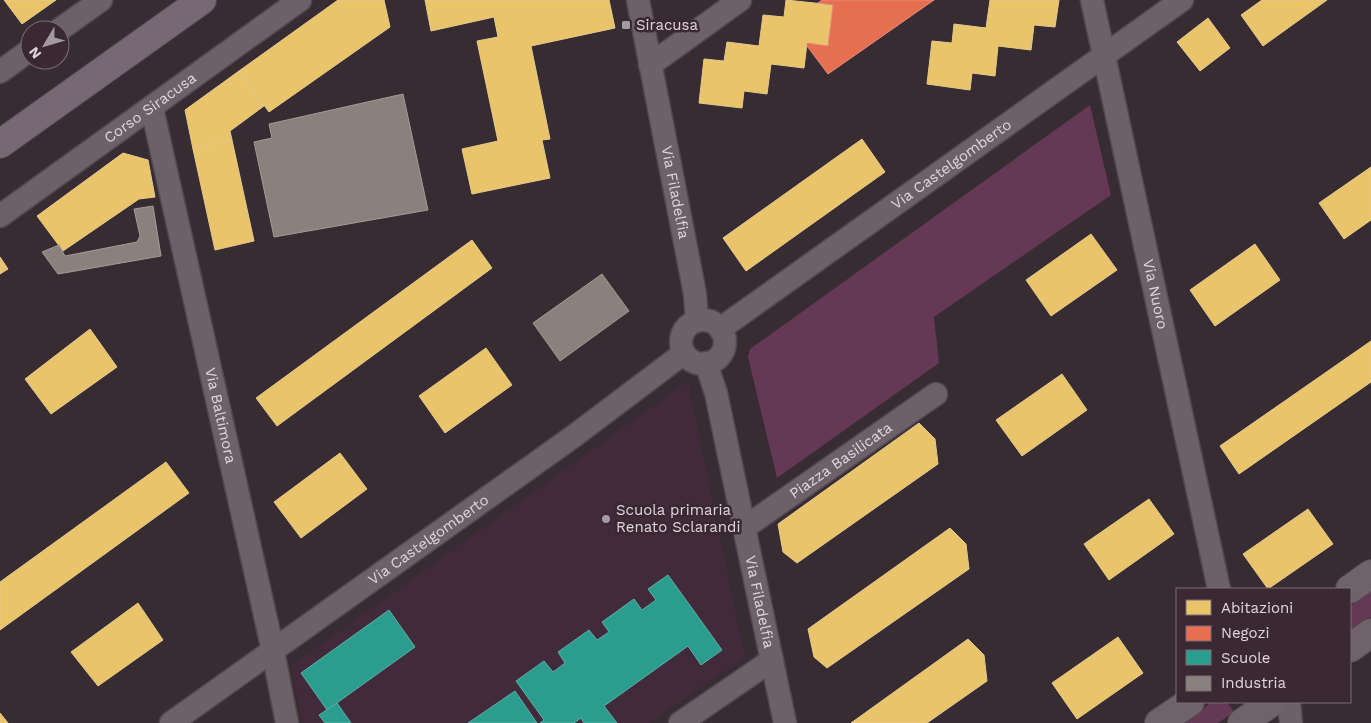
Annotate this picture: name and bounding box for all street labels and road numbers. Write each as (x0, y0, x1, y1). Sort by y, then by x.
street label: Corso Siracusa (101, 68, 200, 147)
street label: Via Castelgomberto (888, 115, 1015, 213)
street label: Via Filadelfia (657, 144, 693, 241)
street label: Via Nuoro (1139, 258, 1172, 331)
street label: Via Baltimora (201, 366, 240, 466)
street label: Piazza Basilicata (786, 418, 896, 503)
street label: Via Castelgomberto (365, 491, 492, 589)
street label: Via Filadelfia (741, 554, 778, 650)

